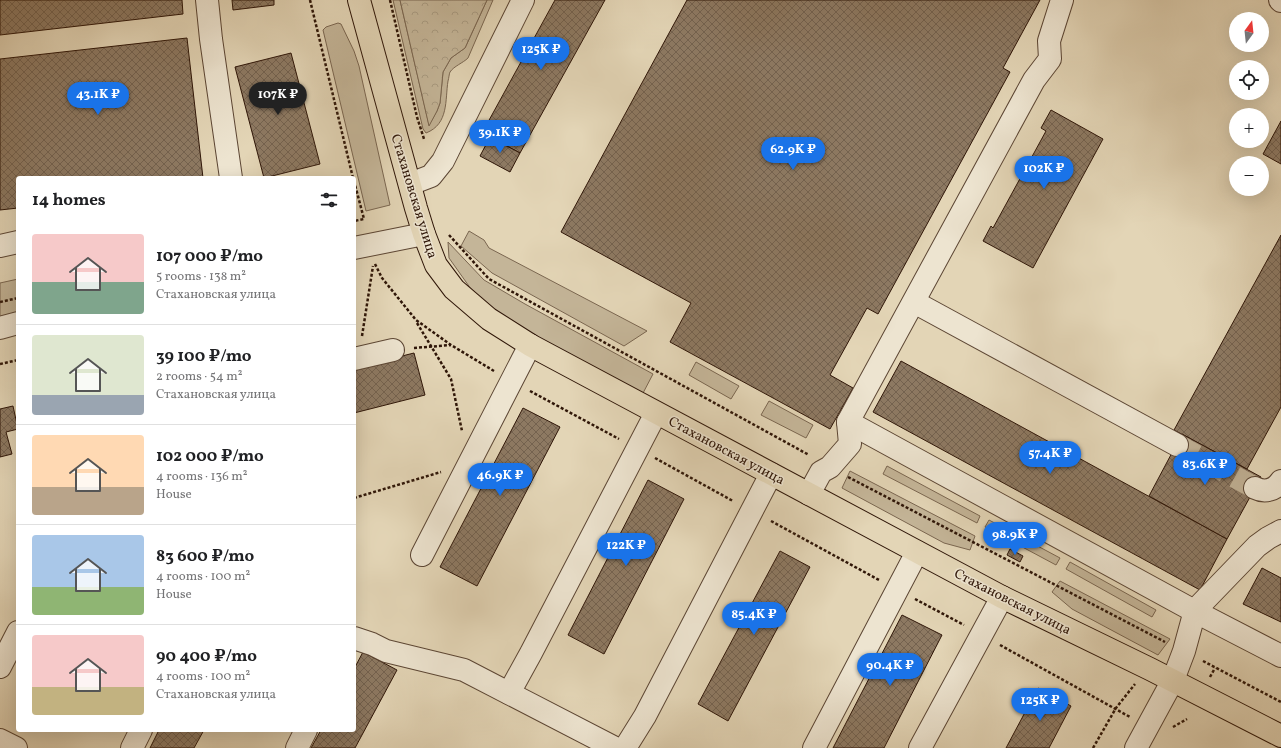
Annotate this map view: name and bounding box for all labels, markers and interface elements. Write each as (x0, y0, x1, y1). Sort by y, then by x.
north arrow (1229, 12, 1269, 52)
map controls (1229, 12, 1269, 196)
pin: 125K ₽ (508, 37, 574, 71)
text: 125K ₽ (521, 41, 561, 59)
button: locate (1229, 60, 1269, 100)
pin: 43.1K ₽ (61, 82, 135, 116)
pin: 107K ₽ (245, 82, 311, 116)
text: 43.1K ₽ (76, 86, 120, 104)
text: 107K ₽ (258, 86, 298, 104)
button: + (1229, 108, 1269, 148)
pin: 39.1K ₽ (463, 120, 537, 154)
text: 39.1K ₽ (478, 124, 522, 142)
street label: Стахановская улица (386, 132, 442, 261)
pin: 62.9K ₽ (756, 137, 830, 171)
text: 62.9K ₽ (770, 141, 816, 159)
pin: 102K ₽ (1011, 156, 1077, 190)
button: − (1229, 156, 1269, 196)
text: 102K ₽ (1024, 160, 1064, 178)
text: 14 homes (32, 189, 106, 212)
icon: filters (318, 189, 340, 211)
text: 107 000 ₽/mo (156, 245, 263, 268)
icon: home (64, 250, 112, 298)
text: 5 rooms · 138 m² (156, 268, 246, 286)
text: Стахановская улица (156, 286, 276, 304)
text: 39 100 ₽/mo (156, 345, 252, 368)
icon: home (64, 351, 112, 399)
text: 2 rooms · 54 m² (156, 368, 243, 386)
text: Стахановская улица (156, 386, 276, 404)
street label: Стахановская улица (665, 413, 788, 490)
pin: 57.4K ₽ (1013, 441, 1087, 475)
text: 102 000 ₽/mo (156, 445, 264, 468)
text: 57.4K ₽ (1028, 445, 1072, 463)
icon: home (64, 451, 112, 499)
pin: 83.6K ₽ (1168, 452, 1242, 486)
text: 83.6K ₽ (1182, 456, 1228, 474)
pin: 46.9K ₽ (463, 463, 537, 497)
text: 46.9K ₽ (477, 467, 523, 485)
text: 4 rooms · 136 m² (156, 468, 248, 486)
text: House (156, 486, 192, 504)
pin: 98.9K ₽ (978, 522, 1052, 556)
text: 98.9K ₽ (992, 526, 1038, 544)
pin: 122K ₽ (593, 533, 659, 567)
text: 122K ₽ (606, 537, 646, 555)
text: 83 600 ₽/mo (156, 545, 254, 568)
icon: home (64, 551, 112, 599)
street label: Стахановская улица (950, 565, 1074, 640)
text: 4 rooms · 100 m² (156, 568, 250, 586)
text: House (156, 586, 192, 604)
pin: 85.4K ₽ (717, 602, 791, 636)
text: 85.4K ₽ (731, 606, 777, 624)
text: 90 400 ₽/mo (156, 645, 257, 668)
icon: home (64, 651, 112, 699)
pin: 90.4K ₽ (853, 653, 927, 687)
text: 90.4K ₽ (866, 657, 914, 675)
text: 4 rooms · 100 m² (156, 668, 250, 686)
text: Стахановская улица (156, 686, 276, 704)
pin: 125K ₽ (1007, 688, 1073, 722)
text: 125K ₽ (1020, 692, 1060, 710)

